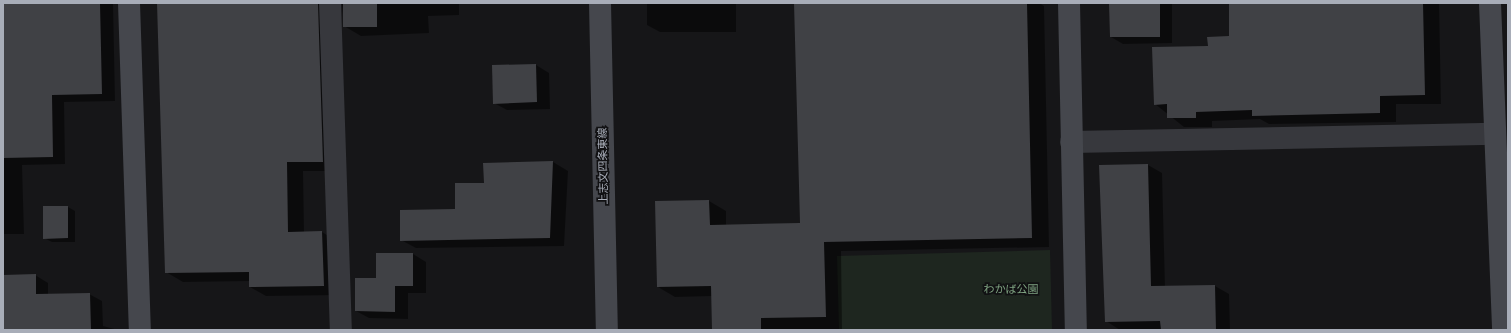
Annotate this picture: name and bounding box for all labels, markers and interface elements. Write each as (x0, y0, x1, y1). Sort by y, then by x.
street label: 上志文四条東線 (597, 127, 611, 205)
park label: わかば公園 (984, 283, 1038, 297)

